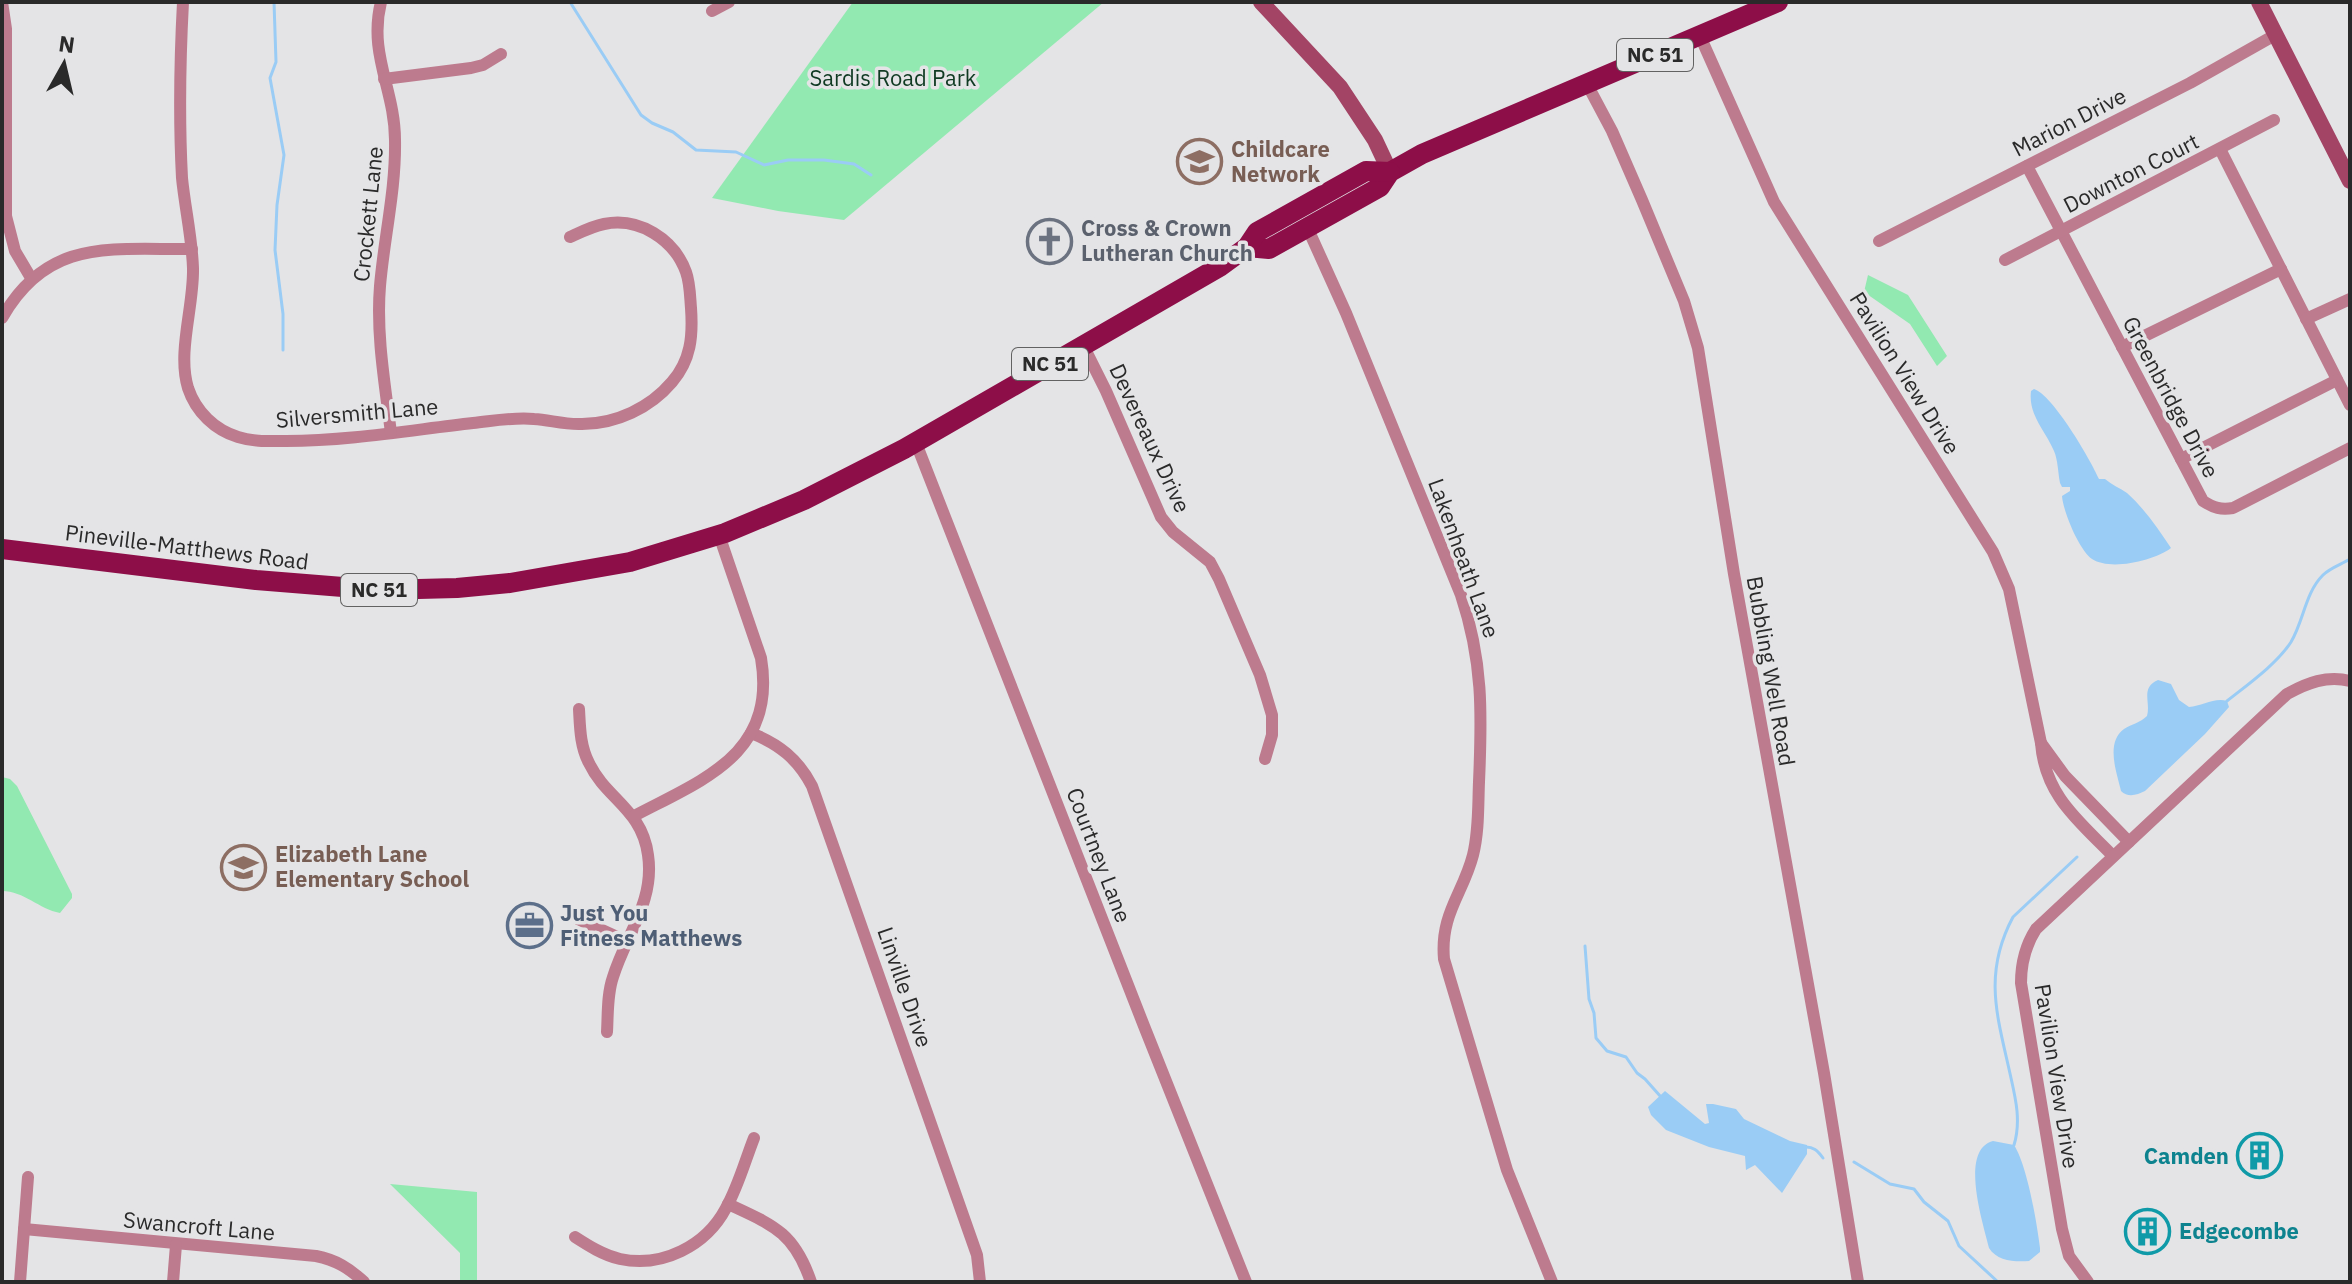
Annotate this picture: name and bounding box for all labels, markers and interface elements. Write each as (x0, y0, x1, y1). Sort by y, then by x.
north arrow (24, 24, 104, 104)
text: N (57, 28, 77, 59)
road number: NC 51 (1617, 39, 1693, 71)
park label: Sardis Road Park (810, 63, 977, 92)
street label: Marion Drive (2007, 80, 2131, 163)
street label: Downton Court (2058, 126, 2203, 219)
place label: Childcare Network (1231, 134, 1330, 188)
school or university icon: Childcare Network (1176, 138, 1224, 186)
street label: Crockett Lane (346, 145, 389, 283)
place label: Cross & Crown Lutheran Church (1081, 213, 1253, 267)
church icon: Cross & Crown Lutheran Church (1026, 217, 1074, 265)
street label: Pavilion View Drive (1844, 286, 1967, 460)
street label: Greenbridge Drive (2117, 311, 2226, 483)
road number: NC 51 (1012, 348, 1088, 380)
street label: Devereaux Drive (1103, 359, 1198, 517)
street label: Silversmith Lane (275, 391, 439, 434)
street label: Lakenheath Lane (1422, 474, 1507, 642)
street label: Pineville-Matthews Road (64, 517, 310, 576)
road number: NC 51 (341, 574, 417, 606)
street label: Bubbling Well Road (1741, 574, 1802, 768)
street label: Courtney Lane (1060, 783, 1139, 926)
place label: Elizabeth Lane Elementary School (275, 839, 469, 893)
school or university icon: Elizabeth Lane Elementary School (220, 843, 268, 891)
place label: Just You Fitness Matthews (560, 898, 742, 952)
office icon: Just You Fitness Matthews (505, 902, 553, 950)
street label: Linville Drive (871, 923, 940, 1051)
street label: Pavilion View Drive (2029, 982, 2086, 1170)
building icon: Camden (2236, 1132, 2284, 1180)
place label: Camden (2144, 1141, 2229, 1170)
street label: Swancroft Lane (122, 1204, 276, 1247)
building icon: Edgecombe (2124, 1207, 2172, 1255)
place label: Edgecombe (2179, 1216, 2299, 1245)

